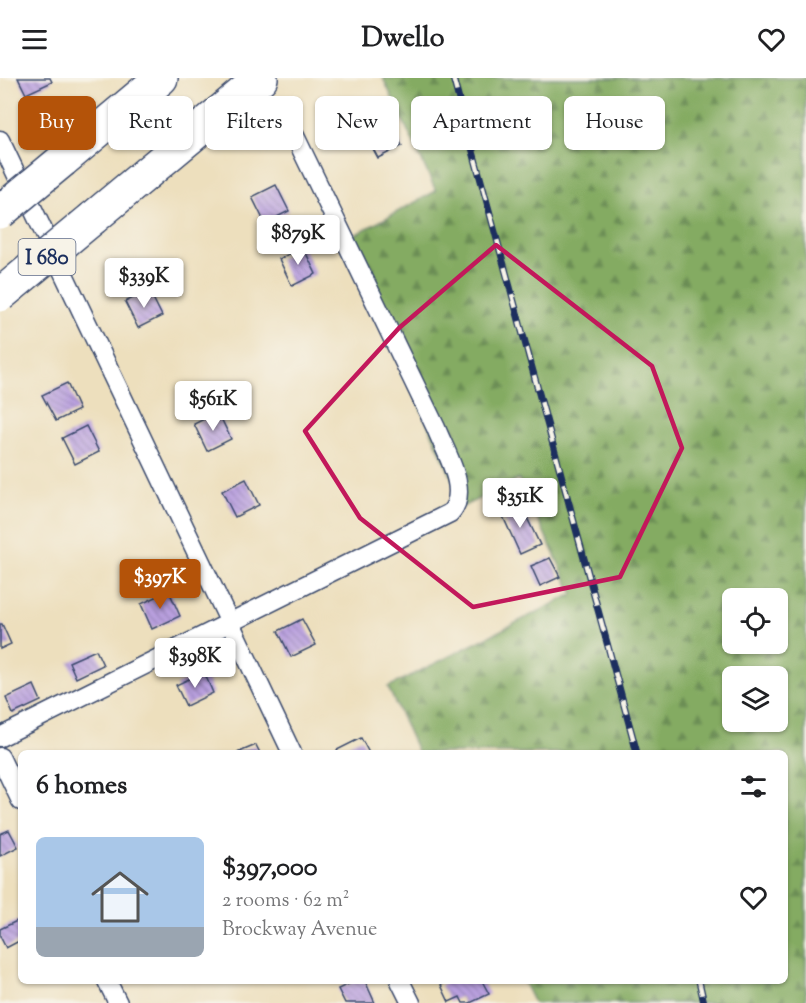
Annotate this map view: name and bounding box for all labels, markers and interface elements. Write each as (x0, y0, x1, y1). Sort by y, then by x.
text: Dwello (362, 20, 444, 59)
icon: menu (18, 23, 51, 56)
icon: heart (755, 23, 788, 56)
chip: Buy (18, 96, 96, 150)
chip: Rent (108, 96, 193, 150)
chip: Filters (205, 96, 303, 150)
chip: New (315, 96, 399, 150)
chip: Apartment (411, 96, 552, 150)
chip: House (564, 96, 665, 150)
pin: $879K (256, 215, 340, 266)
text: $879K (271, 220, 325, 249)
road number: I 680 (18, 239, 76, 275)
pin: $339K (102, 258, 186, 309)
text: $339K (119, 263, 169, 292)
pin: $561K (171, 381, 255, 432)
text: $561K (189, 386, 237, 415)
pin: $351K (478, 478, 562, 529)
text: $351K (497, 483, 543, 512)
pin: $397K (118, 559, 202, 610)
text: $397K (134, 564, 186, 593)
map controls (722, 588, 788, 732)
button: locate (722, 588, 788, 654)
pin: $398K (153, 638, 237, 689)
text: $398K (169, 643, 221, 672)
button: layers (722, 666, 788, 732)
text: 6 homes (36, 768, 127, 805)
icon: filters (737, 770, 770, 803)
text: $397,000 (222, 850, 318, 887)
icon: home (84, 861, 156, 933)
icon: heart (737, 881, 770, 914)
text: 2 rooms · 62 m² (222, 887, 350, 916)
text: Brockway Avenue (222, 916, 377, 945)

